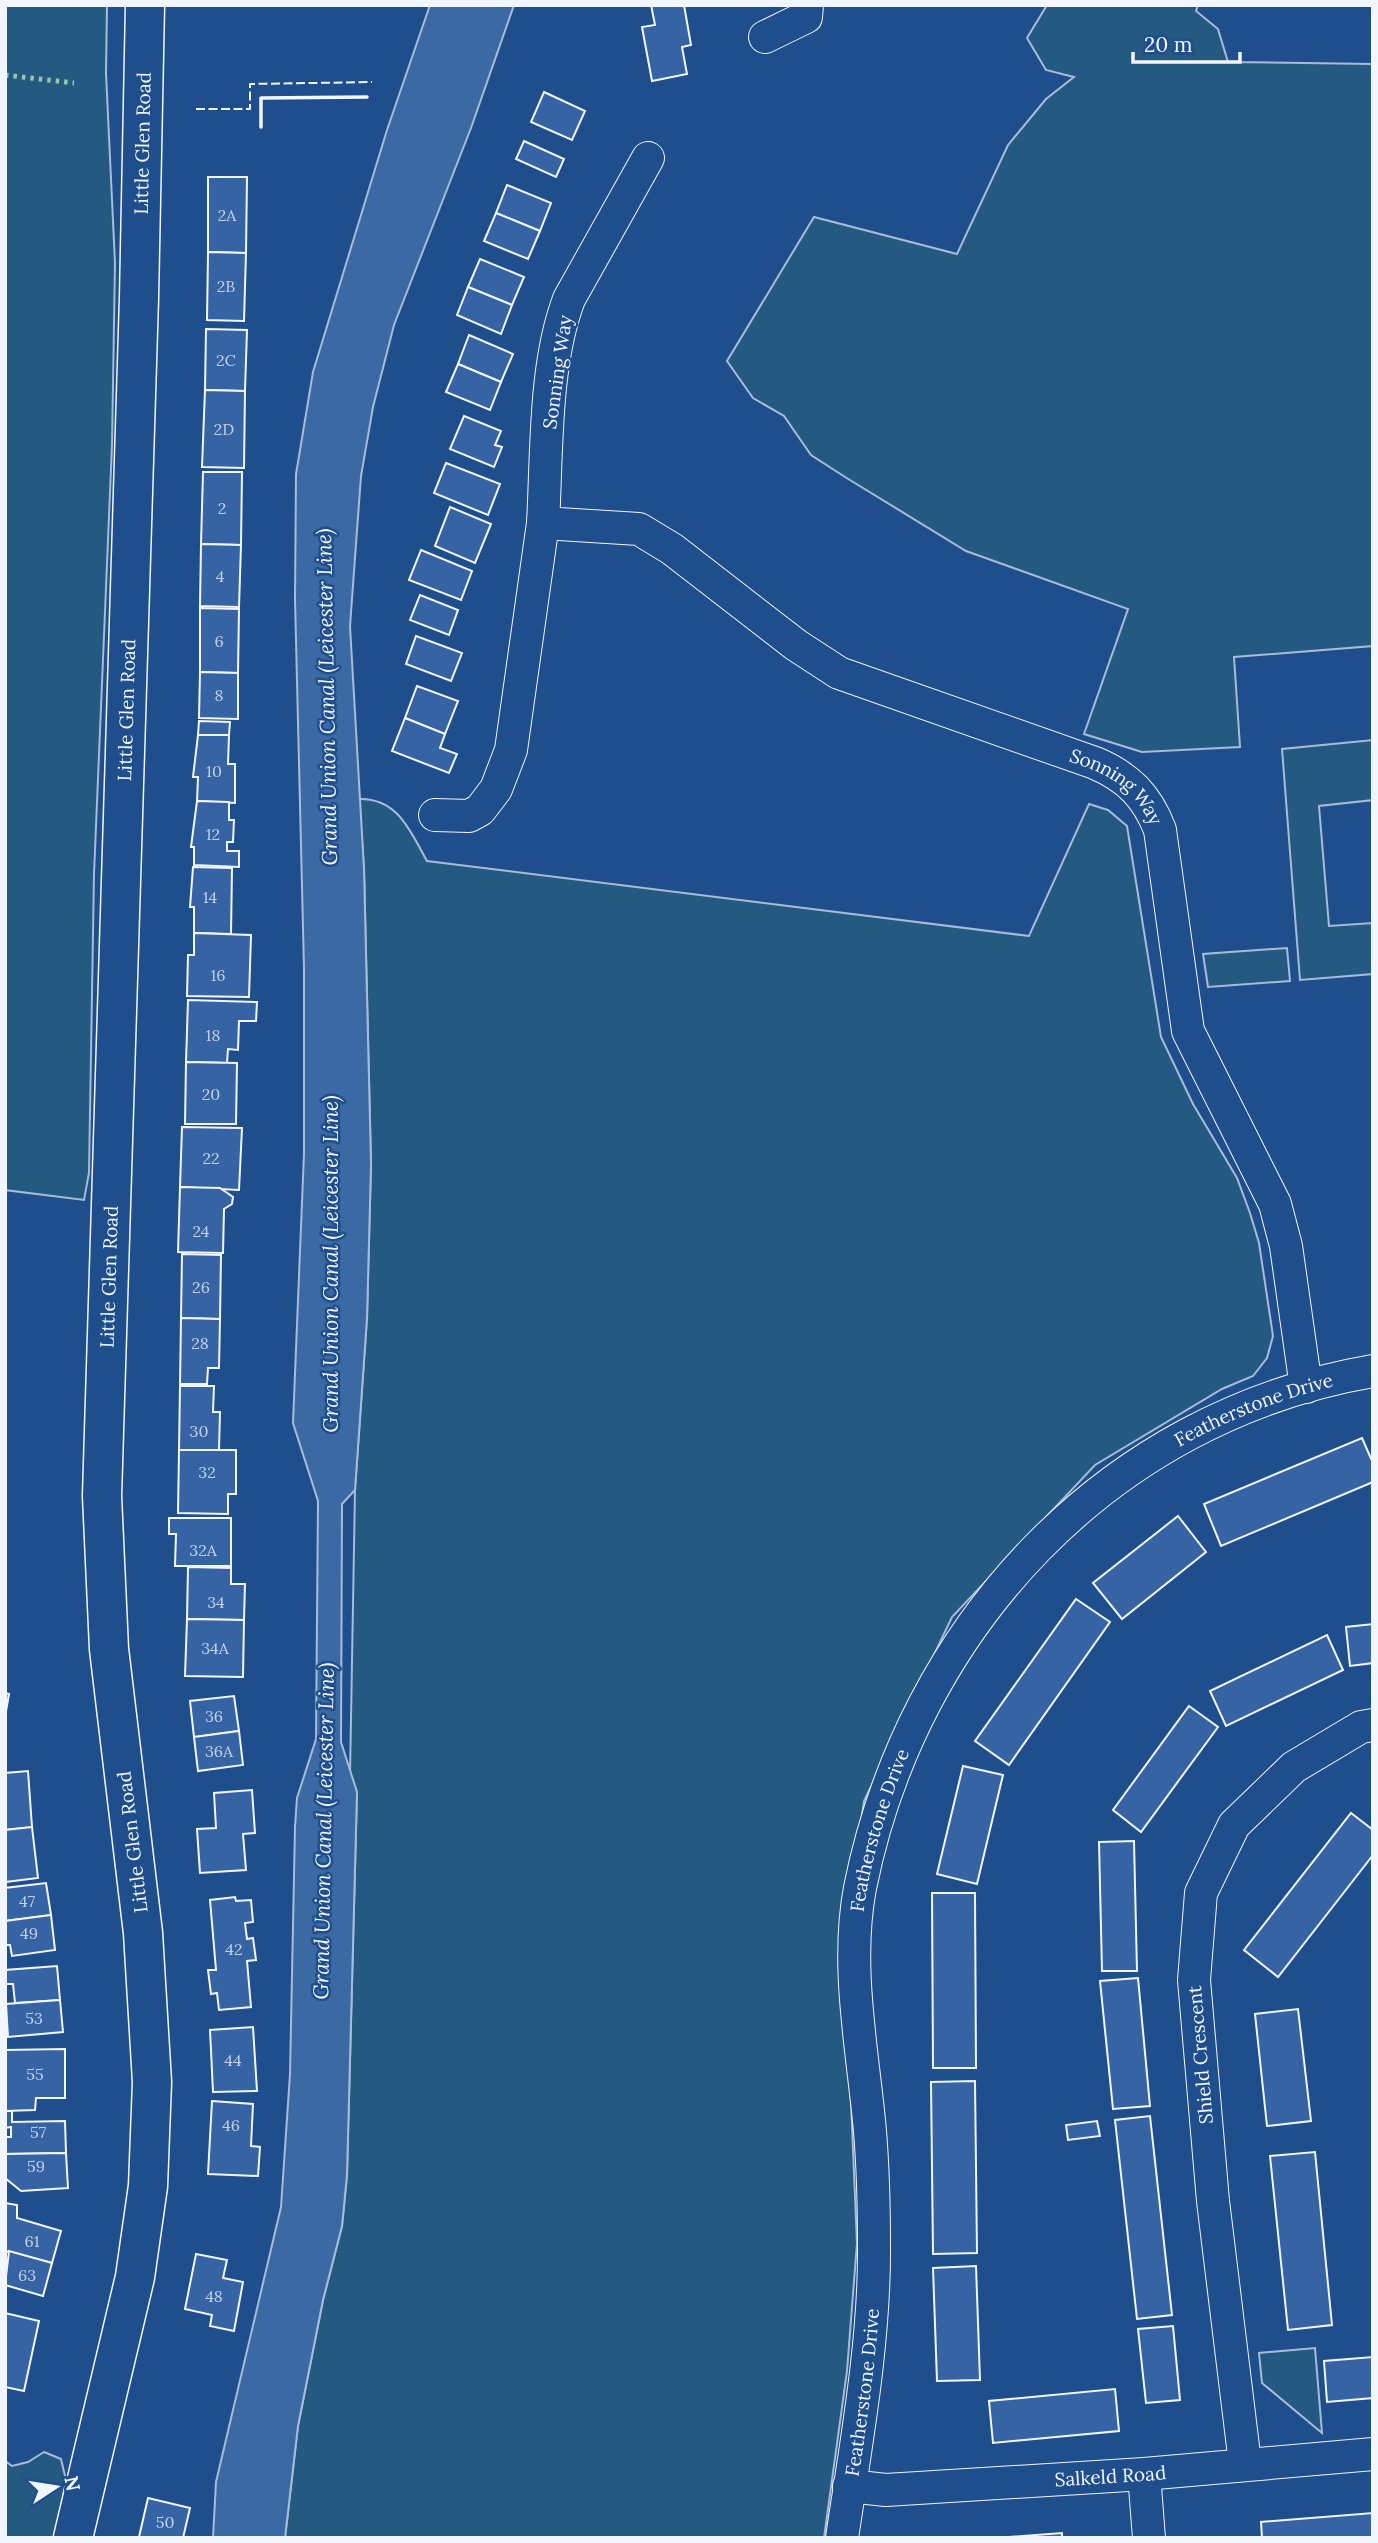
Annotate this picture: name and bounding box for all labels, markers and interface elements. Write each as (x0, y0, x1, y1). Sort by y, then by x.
scale bar (1133, 21, 1240, 65)
text: 20 m (1144, 31, 1193, 58)
street label: Little Glen Road (129, 72, 156, 215)
house number: 2A (218, 205, 237, 225)
house number: 2B (217, 276, 235, 296)
street label: Sonning Way (537, 313, 577, 431)
house number: 2C (216, 350, 236, 370)
house number: 2D (214, 419, 234, 439)
house number: 2 (218, 498, 226, 518)
water label: Grand Union Canal (Leicester Line) (310, 528, 343, 866)
house number: 4 (216, 566, 225, 586)
house number: 6 (214, 631, 224, 651)
street label: Little Glen Road (112, 638, 140, 782)
house number: 8 (215, 685, 224, 705)
street label: Sonning Way (1067, 743, 1168, 829)
house number: 10 (206, 761, 222, 781)
house number: 12 (206, 824, 220, 844)
house number: 14 (203, 887, 218, 907)
house number: 16 (210, 965, 226, 985)
house number: 18 (206, 1025, 220, 1045)
house number: 20 (202, 1084, 220, 1104)
water label: Grand Union Canal (Leicester Line) (317, 1095, 344, 1433)
house number: 22 (202, 1148, 220, 1168)
street label: Little Glen Road (95, 1205, 123, 1348)
house number: 24 (193, 1221, 210, 1241)
house number: 26 (192, 1277, 210, 1297)
house number: 28 (191, 1333, 209, 1353)
street label: Featherstone Drive (1170, 1368, 1335, 1452)
house number: 30 (190, 1421, 208, 1441)
house number: 32 (198, 1462, 216, 1482)
house number: 32A (189, 1540, 218, 1560)
house number: 34 (207, 1592, 225, 1612)
house number: 34A (201, 1638, 230, 1658)
water label: Grand Union Canal (Leicester Line) (307, 1662, 340, 2000)
house number: 36 (205, 1706, 223, 1726)
house number: 36A (205, 1741, 234, 1761)
street label: Featherstone Drive (845, 1745, 914, 1913)
street label: Little Glen Road (111, 1770, 153, 1914)
house number: 47 (19, 1891, 36, 1911)
house number: 49 (20, 1923, 38, 1943)
house number: 42 (225, 1939, 243, 1959)
street label: Shield Crescent (1182, 1984, 1218, 2125)
house number: 53 (25, 2008, 43, 2028)
house number: 44 (224, 2050, 242, 2070)
house number: 55 (26, 2064, 44, 2084)
house number: 46 (222, 2115, 240, 2135)
house number: 57 (30, 2122, 47, 2142)
house number: 59 (27, 2156, 45, 2176)
house number: 61 (24, 2231, 40, 2251)
house number: 63 (18, 2265, 36, 2285)
house number: 48 (205, 2286, 223, 2306)
street label: Featherstone Drive (840, 2308, 884, 2478)
north arrow (21, 2452, 91, 2522)
street label: Salkeld Road (1054, 2460, 1167, 2492)
text: N (59, 2474, 86, 2493)
house number: 50 (156, 2512, 174, 2532)

